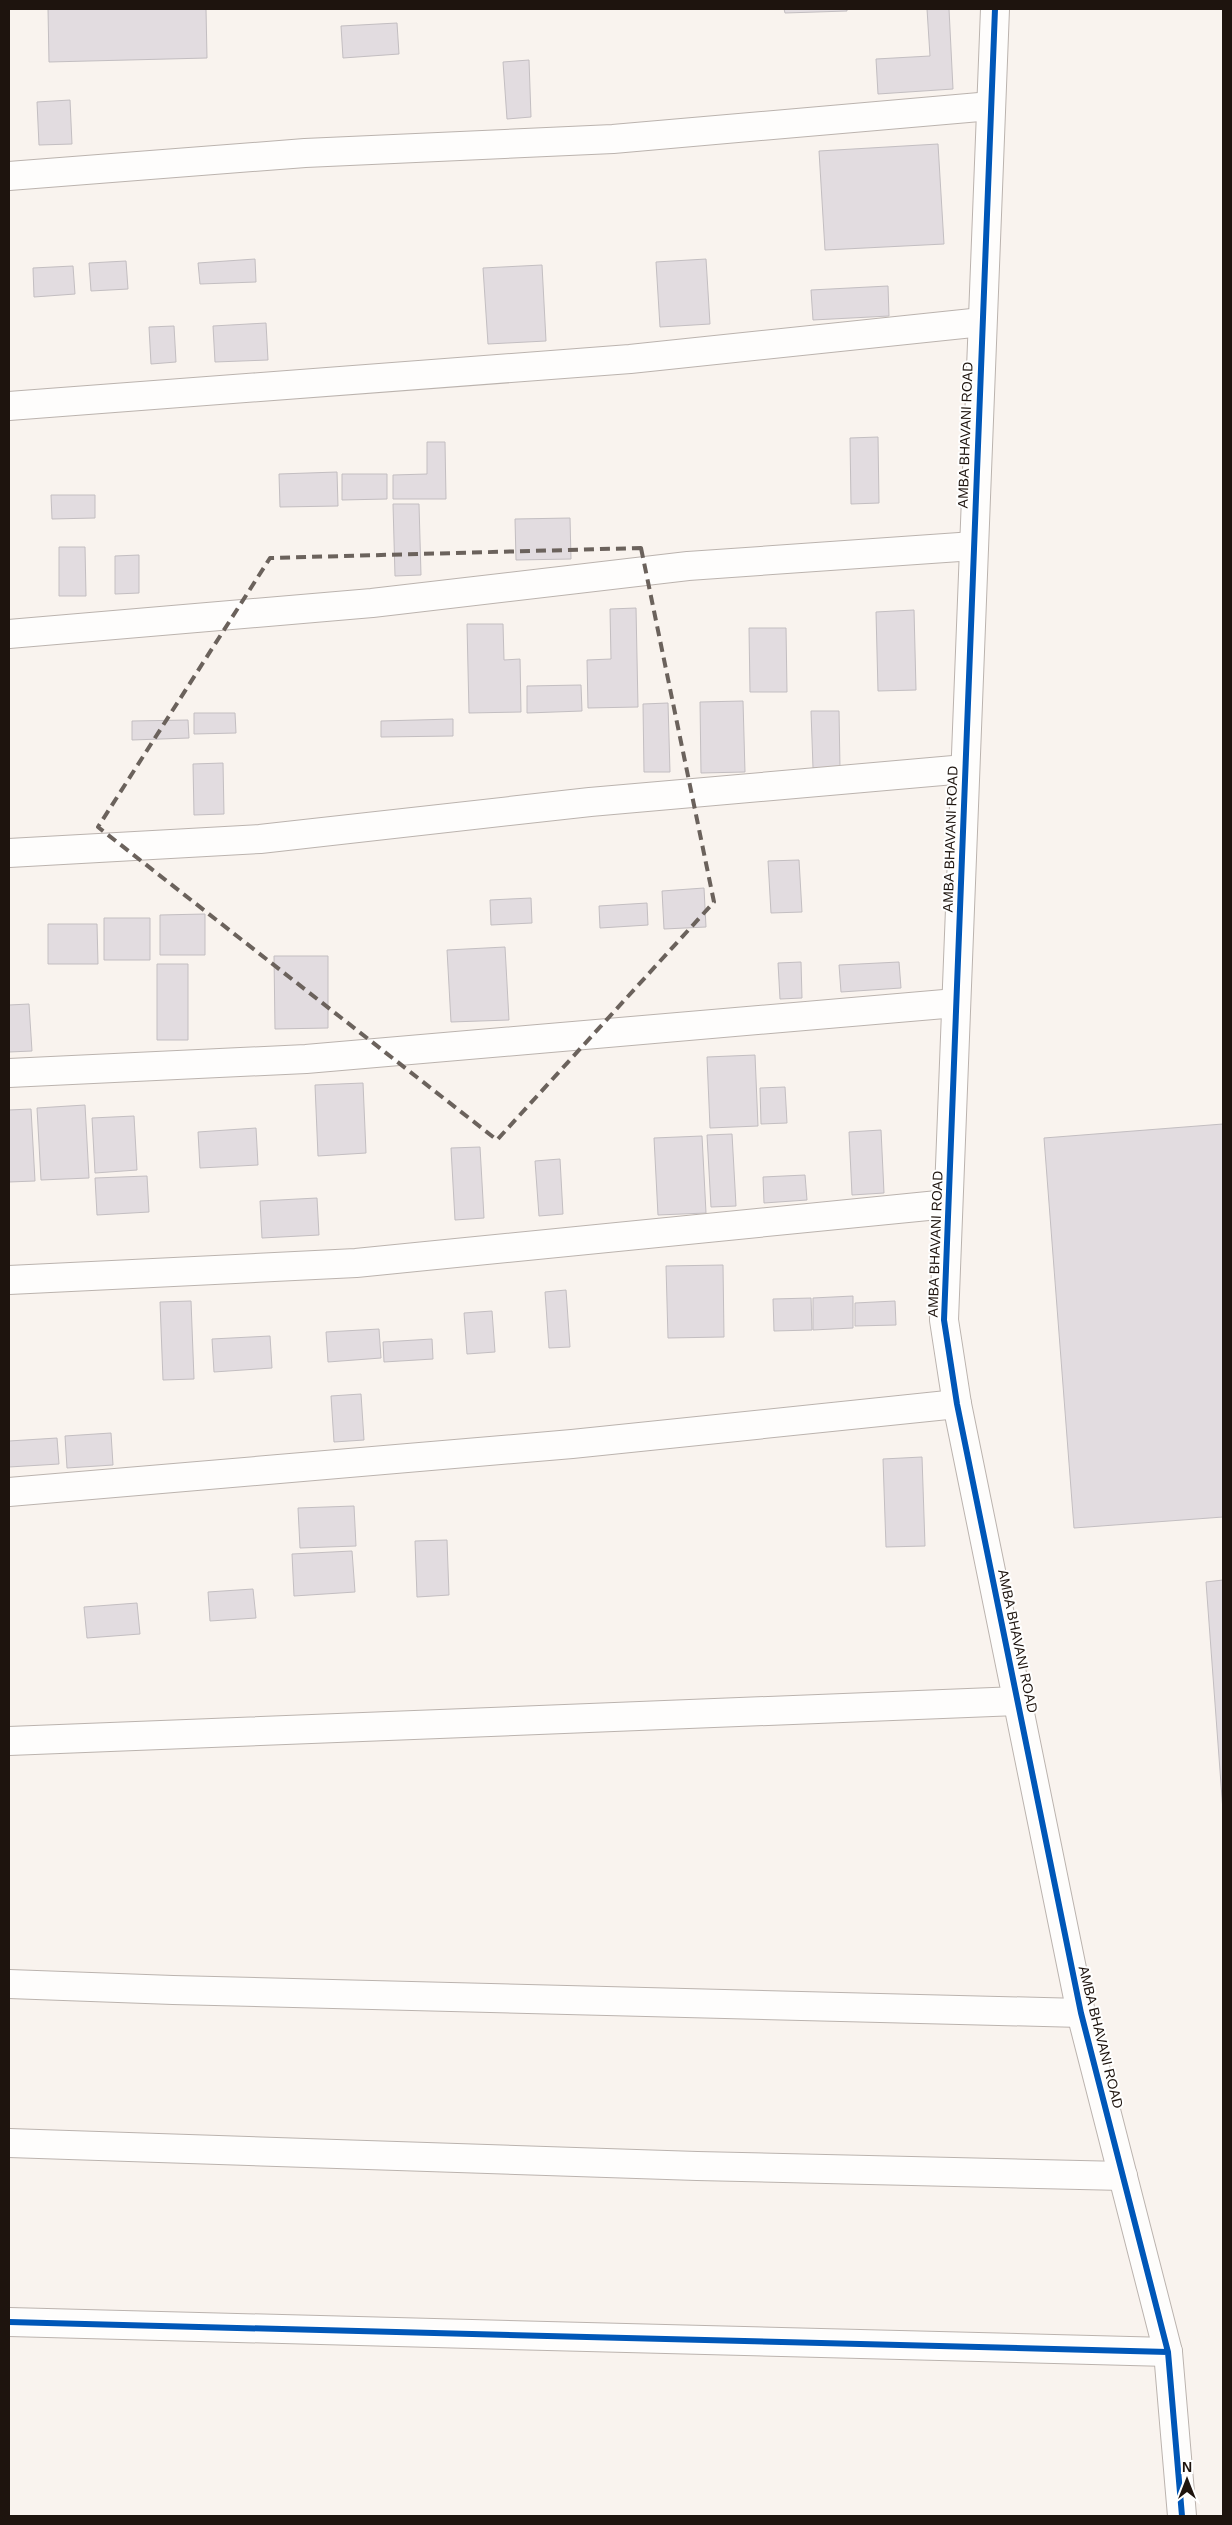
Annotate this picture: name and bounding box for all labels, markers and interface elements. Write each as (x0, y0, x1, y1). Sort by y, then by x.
street label: AMBA BHAVANI ROAD (954, 362, 976, 508)
street label: AMBA BHAVANI ROAD (939, 766, 961, 912)
street label: AMBA BHAVANI ROAD (924, 1171, 946, 1317)
street label: AMBA BHAVANI ROAD (995, 1568, 1041, 1714)
street label: AMBA BHAVANI ROAD (1076, 1964, 1126, 2110)
north arrow (1162, 2455, 1212, 2505)
text: N (1182, 2459, 1192, 2475)

